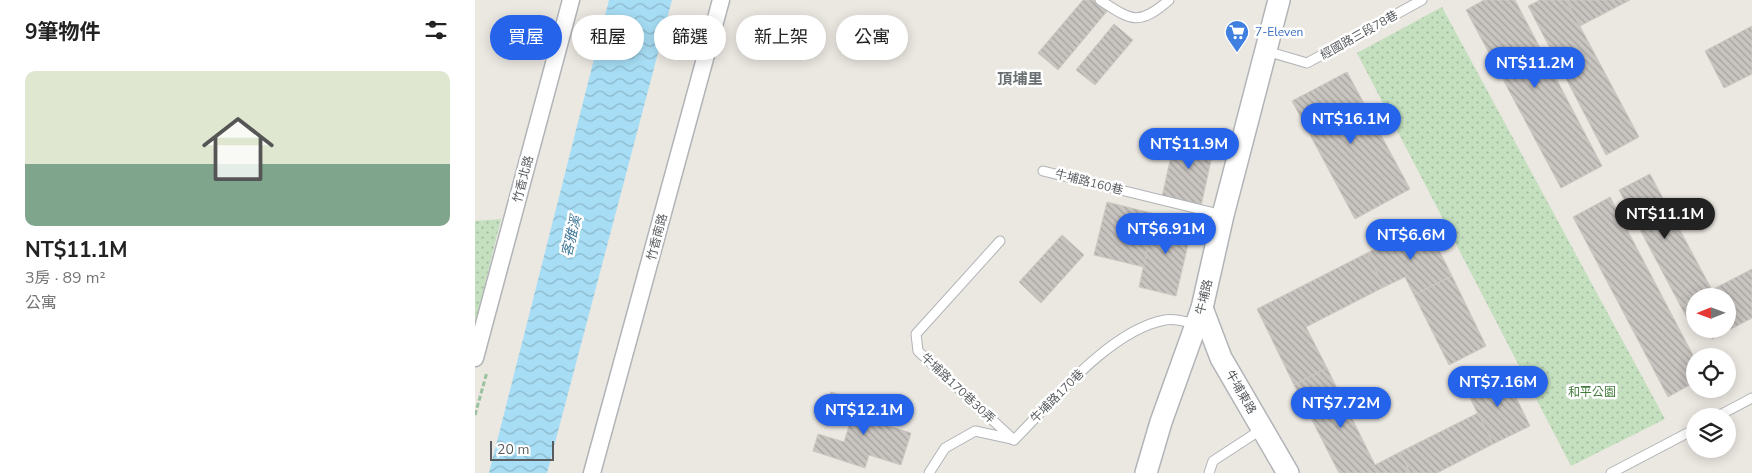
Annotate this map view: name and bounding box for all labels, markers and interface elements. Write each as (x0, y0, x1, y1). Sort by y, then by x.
street label: 經國路三段78巷 (1317, 7, 1401, 63)
chip: 買屋 (490, 15, 562, 60)
chip: 租屋 (572, 15, 644, 60)
chip: 篩選 (654, 15, 726, 60)
chip: 新上架 (736, 15, 826, 60)
chip: 公寓 (836, 15, 908, 60)
icon: filters (422, 16, 450, 44)
text: 9筆物件 (25, 18, 101, 46)
supermarket icon: 7-Eleven (1224, 19, 1250, 53)
place label: 7-Eleven (1255, 24, 1303, 40)
pin: NT$11.2M (1483, 46, 1587, 89)
text: NT$11.2M (1496, 52, 1574, 74)
district label: 頂埔里 (997, 69, 1043, 89)
pin: NT$16.1M (1299, 102, 1403, 145)
icon: home (193, 104, 283, 194)
text: NT$16.1M (1312, 108, 1390, 130)
pin: NT$11.9M (1137, 128, 1241, 170)
text: NT$11.9M (1150, 133, 1228, 155)
street label: 竹香北路 (509, 154, 537, 204)
street label: 牛埔路160巷 (1053, 166, 1125, 198)
pin: NT$11.1M (1613, 198, 1717, 240)
text: NT$11.1M (1626, 203, 1704, 225)
water label: 客雅溪 (557, 212, 586, 259)
street label: 竹香南路 (643, 212, 671, 262)
pin: NT$6.91M (1114, 212, 1218, 255)
text: NT$6.91M (1127, 218, 1205, 240)
pin: NT$6.6M (1365, 218, 1457, 261)
text: NT$6.6M (1377, 224, 1445, 246)
text: NT$11.1M (25, 236, 128, 264)
text: 3房 · 89 m² (25, 267, 106, 289)
street label: 牛埔路 (1192, 278, 1216, 316)
north arrow (1686, 288, 1736, 338)
map controls (1686, 288, 1736, 458)
text: 公寓 (25, 292, 57, 314)
button: locate (1686, 348, 1736, 398)
street label: 牛埔路170巷30弄 (917, 349, 999, 427)
street label: 牛埔路170巷 (1027, 366, 1087, 426)
pin: NT$7.16M (1446, 366, 1550, 408)
street label: 牛埔東路 (1222, 367, 1260, 417)
text: NT$7.16M (1459, 371, 1537, 393)
park label: 和平公園 (1568, 384, 1616, 400)
pin: NT$7.72M (1289, 386, 1393, 429)
text: NT$7.72M (1302, 392, 1380, 414)
pin: NT$12.1M (812, 394, 916, 436)
text: NT$12.1M (825, 399, 903, 421)
button: layers (1686, 408, 1736, 458)
scale bar (490, 438, 554, 461)
text: 20 m (497, 440, 529, 459)

